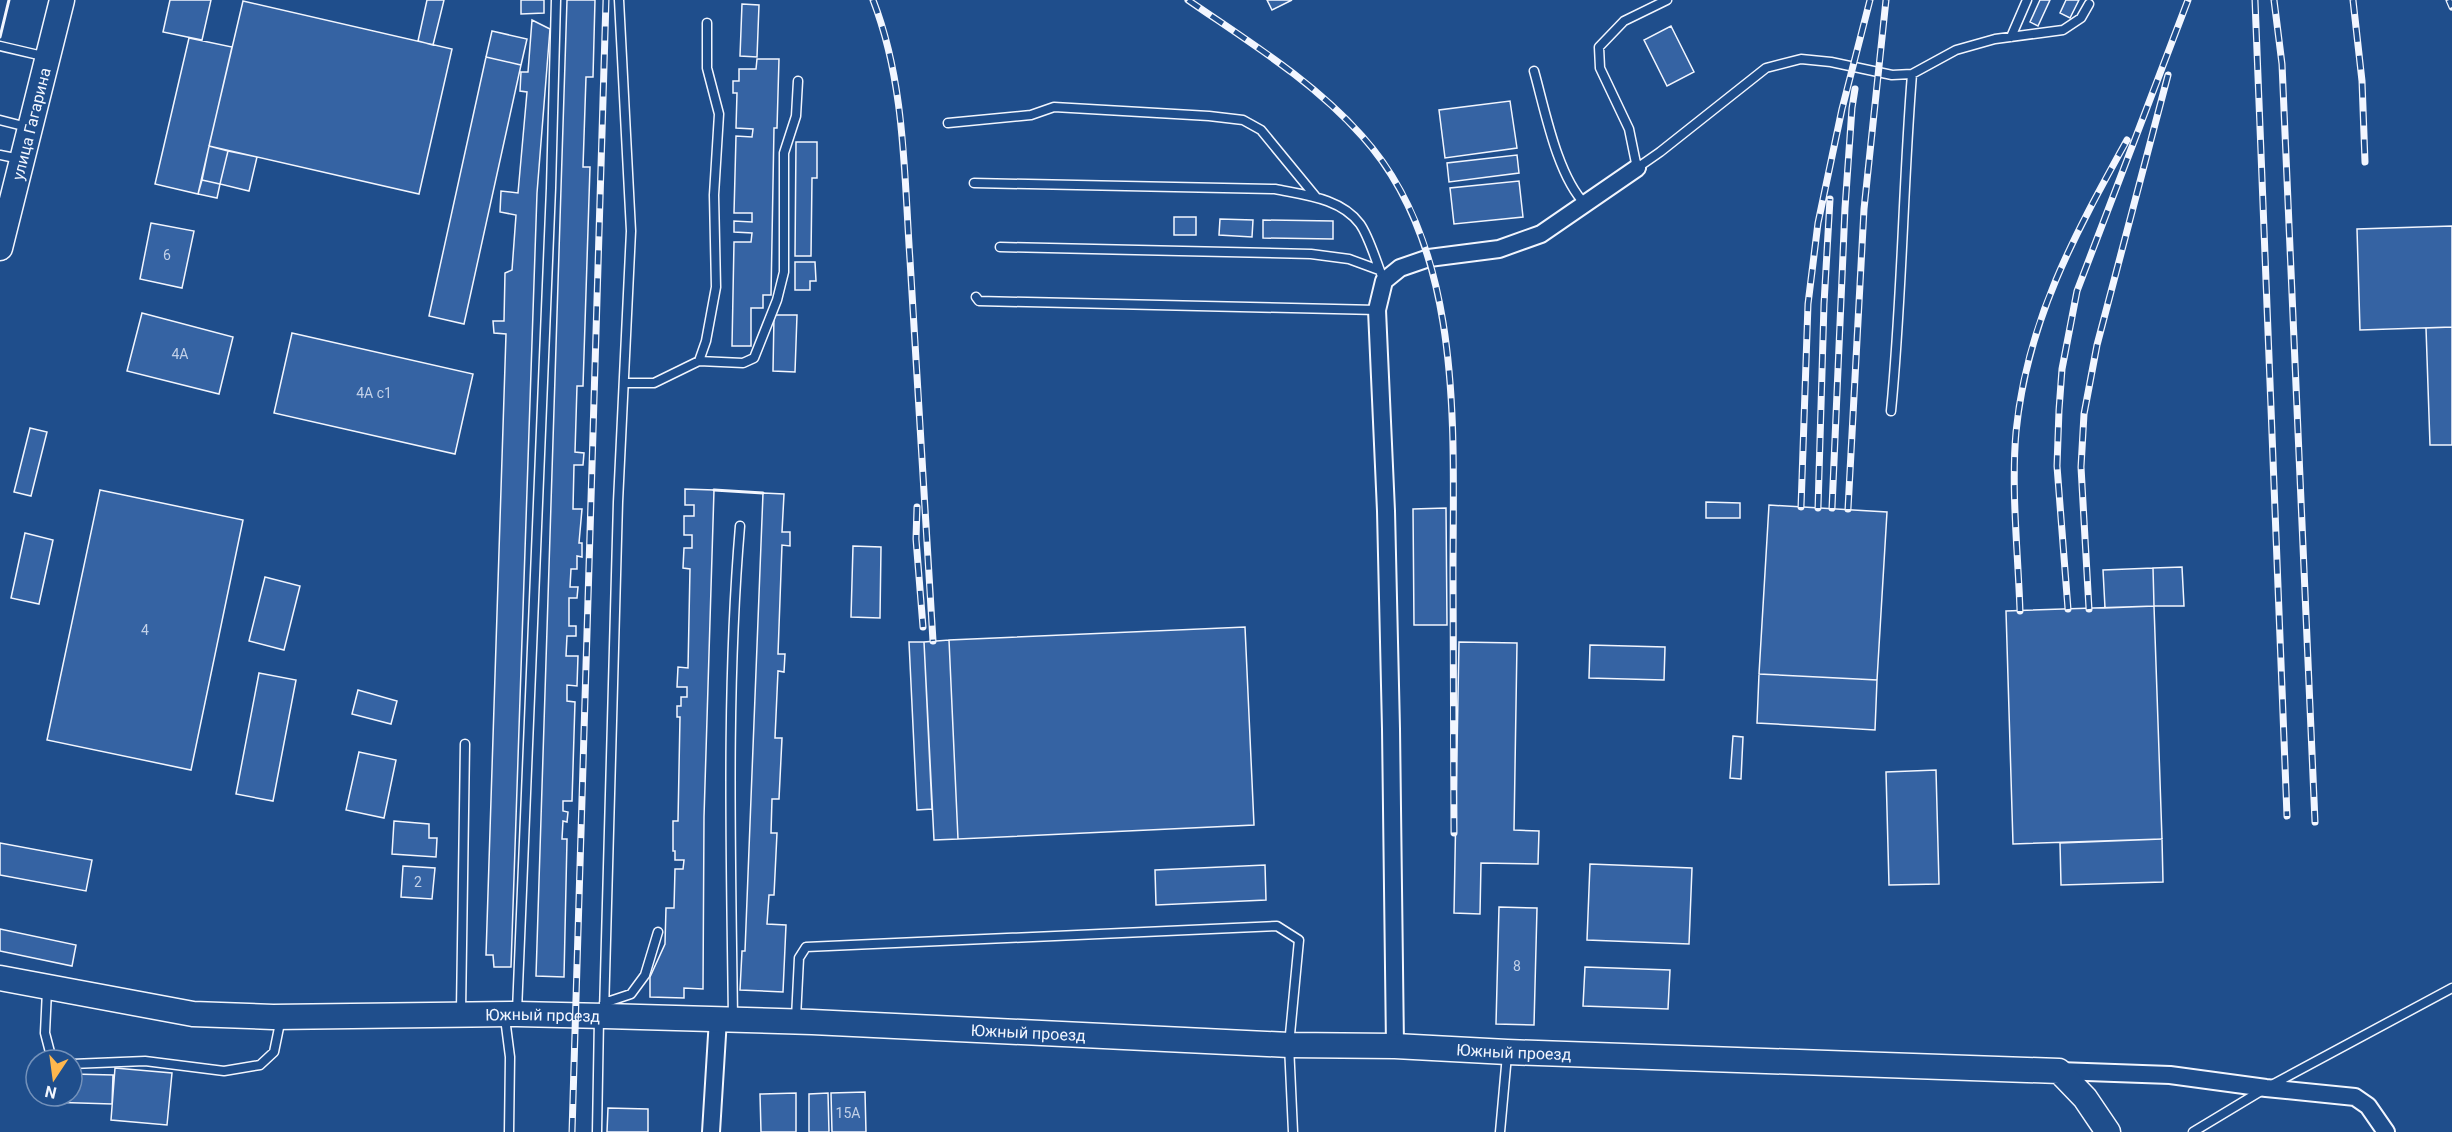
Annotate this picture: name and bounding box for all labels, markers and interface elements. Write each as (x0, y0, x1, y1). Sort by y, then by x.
street label: улица Гагарина (8, 66, 54, 182)
house number: 6 (163, 247, 171, 263)
house number: 4А (171, 346, 189, 362)
house number: 4А с1 (356, 385, 392, 401)
house number: 4 (141, 622, 149, 638)
house number: 2 (414, 874, 422, 890)
house number: 8 (1513, 958, 1521, 974)
street label: Южный проезд (485, 1004, 601, 1025)
street label: Южный проезд (970, 1020, 1086, 1045)
street label: Южный проезд (1456, 1040, 1572, 1064)
north arrow (24, 1048, 84, 1108)
text: N (43, 1082, 58, 1103)
house number: 15А (836, 1105, 860, 1121)

